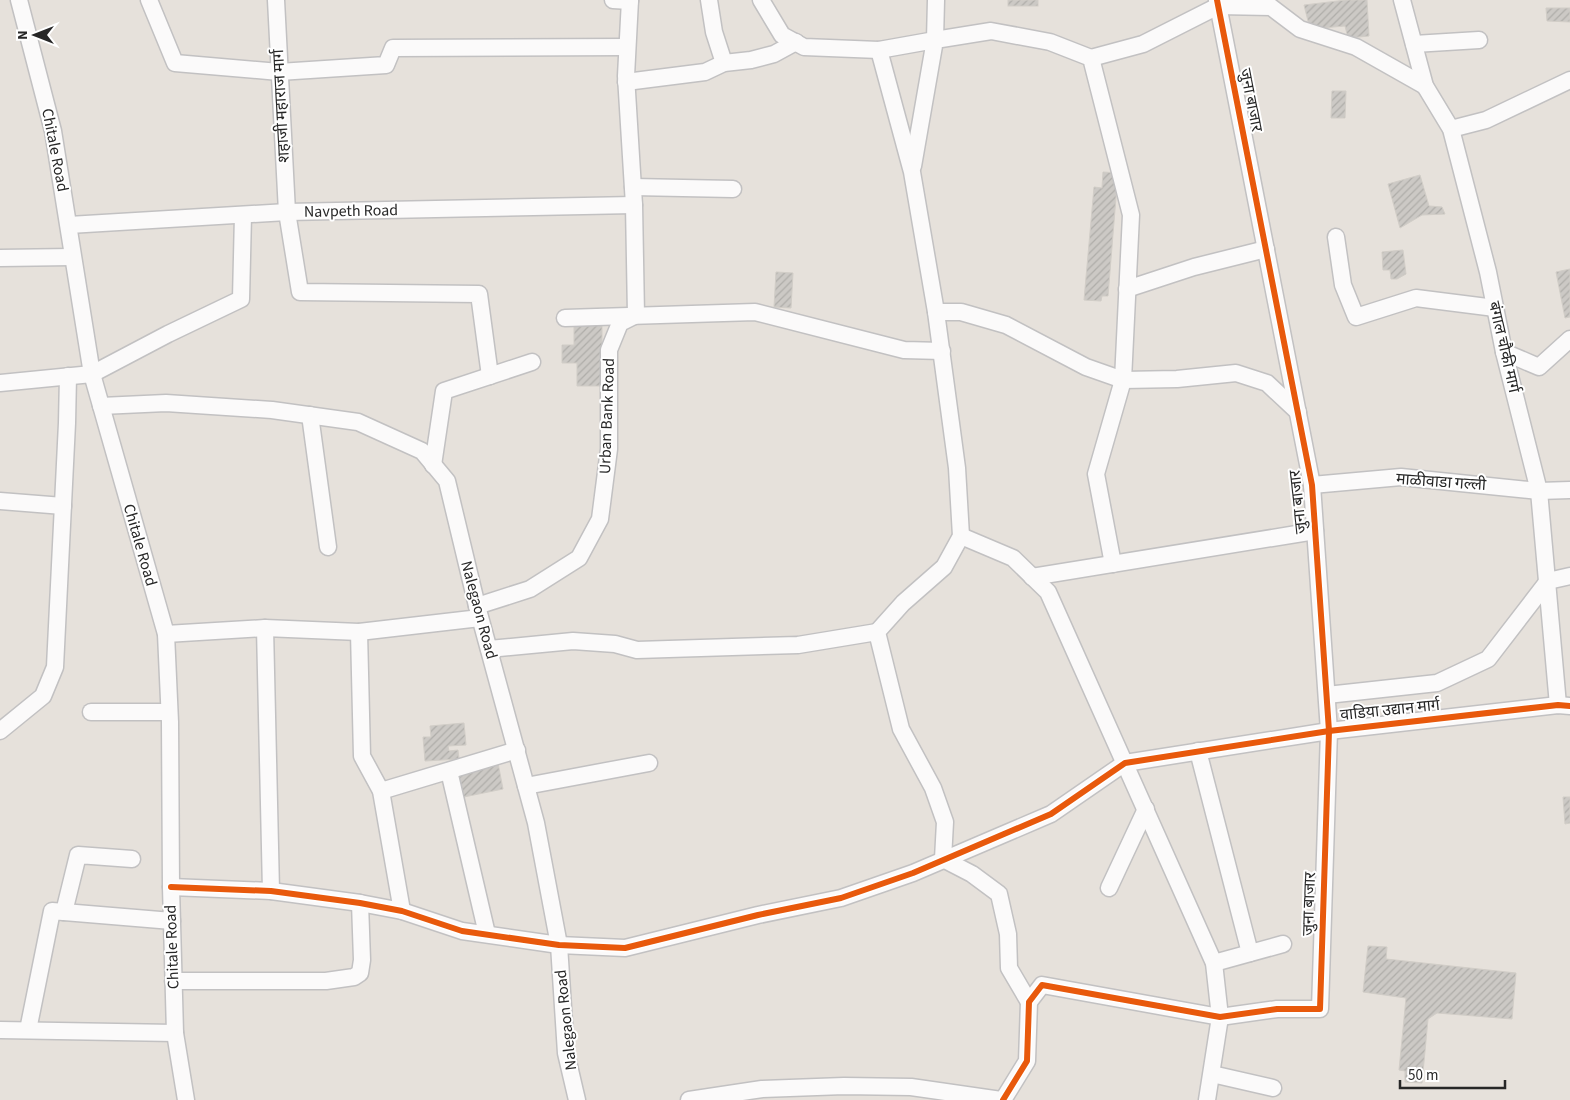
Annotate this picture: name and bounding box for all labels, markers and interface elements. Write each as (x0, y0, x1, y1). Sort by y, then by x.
north arrow (10, 10, 60, 60)
text: N (13, 30, 33, 40)
street label: शहाजी महाराज मार्ग (267, 48, 295, 163)
street label: जुना बाजार (1234, 67, 1268, 134)
street label: Chitale Road (36, 106, 74, 194)
street label: Navpeth Road (304, 199, 398, 223)
street label: बंगाल चौकी मार्ग (1483, 299, 1525, 396)
street label: Urban Bank Road (594, 358, 620, 474)
street label: माळीवाडा गल्ली (1395, 468, 1488, 496)
street label: जुना बाजार (1284, 469, 1312, 535)
street label: Chitale Road (118, 501, 162, 589)
street label: Nalegaon Road (455, 558, 503, 662)
street label: वाडिया उद्यान मार्ग (1339, 694, 1442, 726)
street label: जुना बाजार (1297, 871, 1321, 936)
street label: Chitale Road (160, 904, 184, 990)
street label: Nalegaon Road (550, 969, 582, 1071)
scale bar (1400, 1058, 1505, 1090)
text: 50 m (1408, 1065, 1438, 1086)

